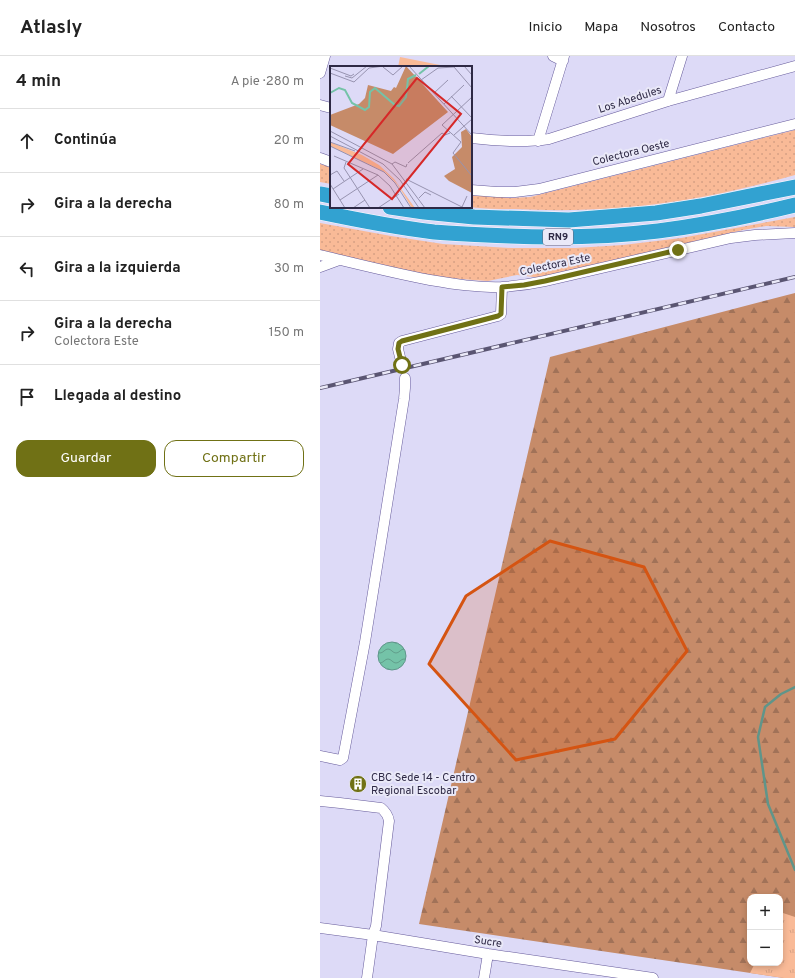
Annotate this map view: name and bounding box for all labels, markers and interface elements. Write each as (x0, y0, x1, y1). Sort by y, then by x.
text: Atlasly (20, 16, 82, 40)
text: Inicio (529, 19, 562, 36)
text: Mapa (584, 19, 618, 36)
text: Nosotros (640, 19, 696, 36)
text: Contacto (718, 19, 775, 36)
inset map (330, 66, 472, 208)
text: 4 min (16, 71, 61, 93)
text: A pie · 280 m (231, 74, 304, 90)
street label: Los Abedules (597, 83, 663, 117)
icon: ahead (16, 130, 38, 152)
text: Continúa (54, 131, 116, 150)
text: 20 m (274, 133, 304, 149)
street label: Colectora Oeste (591, 137, 671, 169)
icon: right (16, 194, 38, 216)
text: Gira a la derecha (54, 195, 172, 214)
text: 80 m (274, 197, 304, 213)
road number: RN9 (543, 229, 573, 245)
route end (669, 241, 687, 259)
street label: Colectora Este (518, 251, 592, 279)
icon: left (16, 258, 38, 280)
text: Gira a la izquierda (54, 259, 181, 278)
text: 30 m (274, 261, 304, 277)
text: Gira a la derecha (54, 315, 172, 334)
icon: right (16, 322, 38, 344)
text: 150 m (269, 325, 304, 341)
text: Colectora Este (54, 334, 139, 350)
route start (393, 356, 411, 374)
icon: arrive (16, 386, 38, 408)
text: Llegada al destino (54, 387, 181, 406)
button: Guardar (16, 440, 156, 477)
button: Compartir (164, 440, 304, 477)
place label: CBC Sede 14 - Centro Regional Escobar (371, 771, 475, 798)
building icon: CBC Sede 14 - Centro Regional Escobar (348, 774, 368, 794)
map controls (747, 894, 783, 966)
button: + (747, 894, 783, 930)
button: − (747, 930, 783, 966)
street label: Sucre (473, 933, 503, 951)

